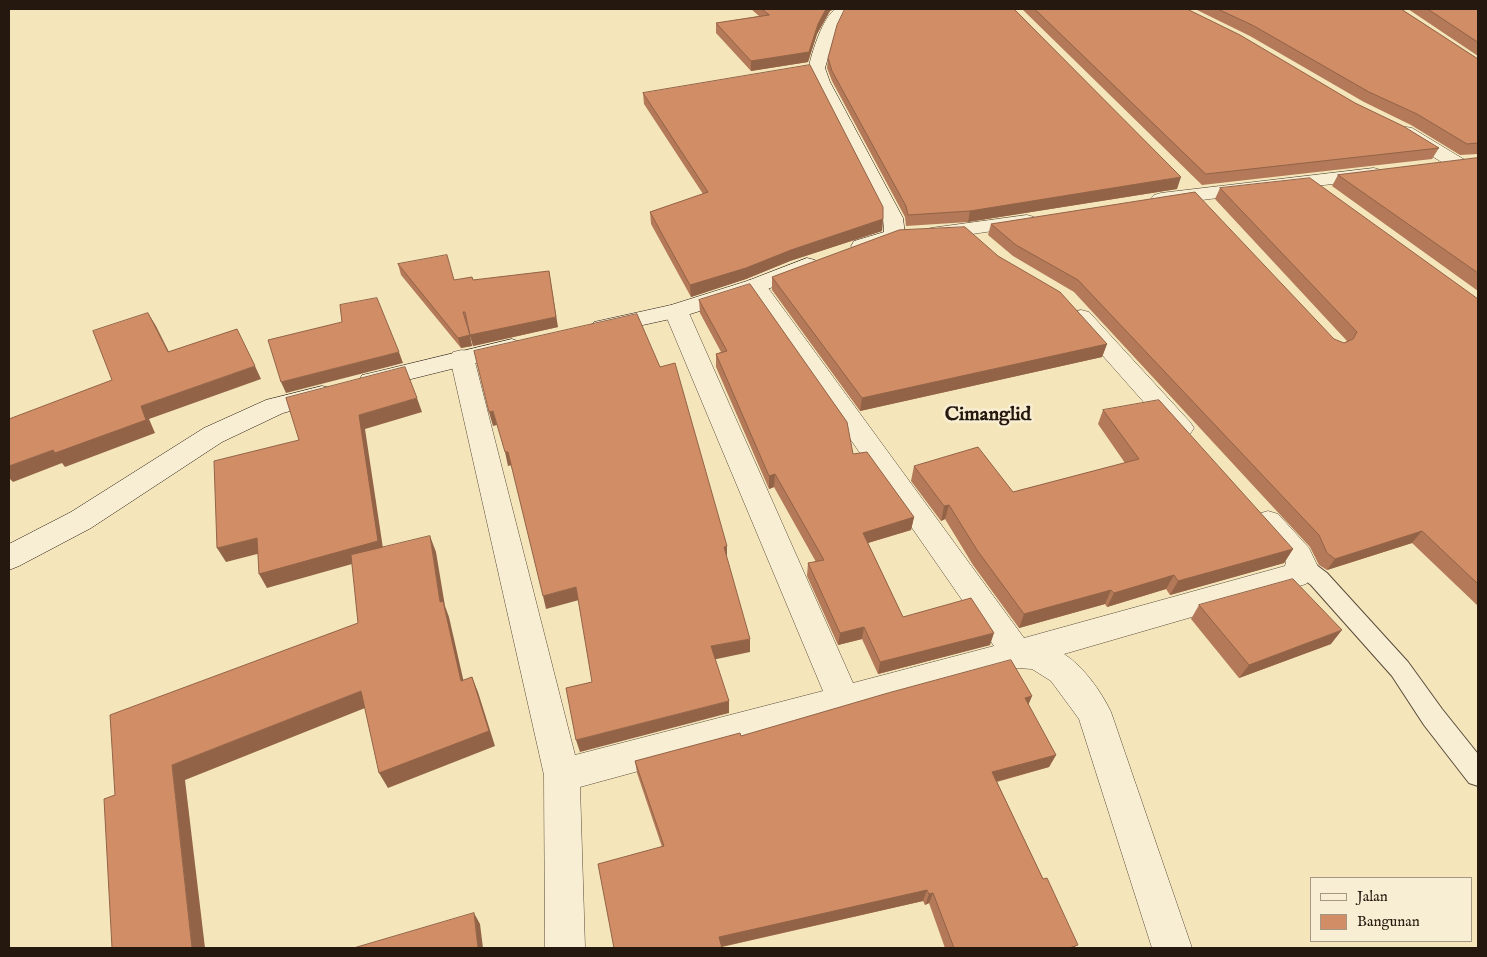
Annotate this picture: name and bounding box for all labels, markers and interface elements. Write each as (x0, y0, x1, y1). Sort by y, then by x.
district label: Cimanglid (945, 404, 1031, 428)
legend (1310, 877, 1472, 942)
text: Jalan (1357, 887, 1388, 906)
text: Bangunan (1357, 912, 1420, 931)

